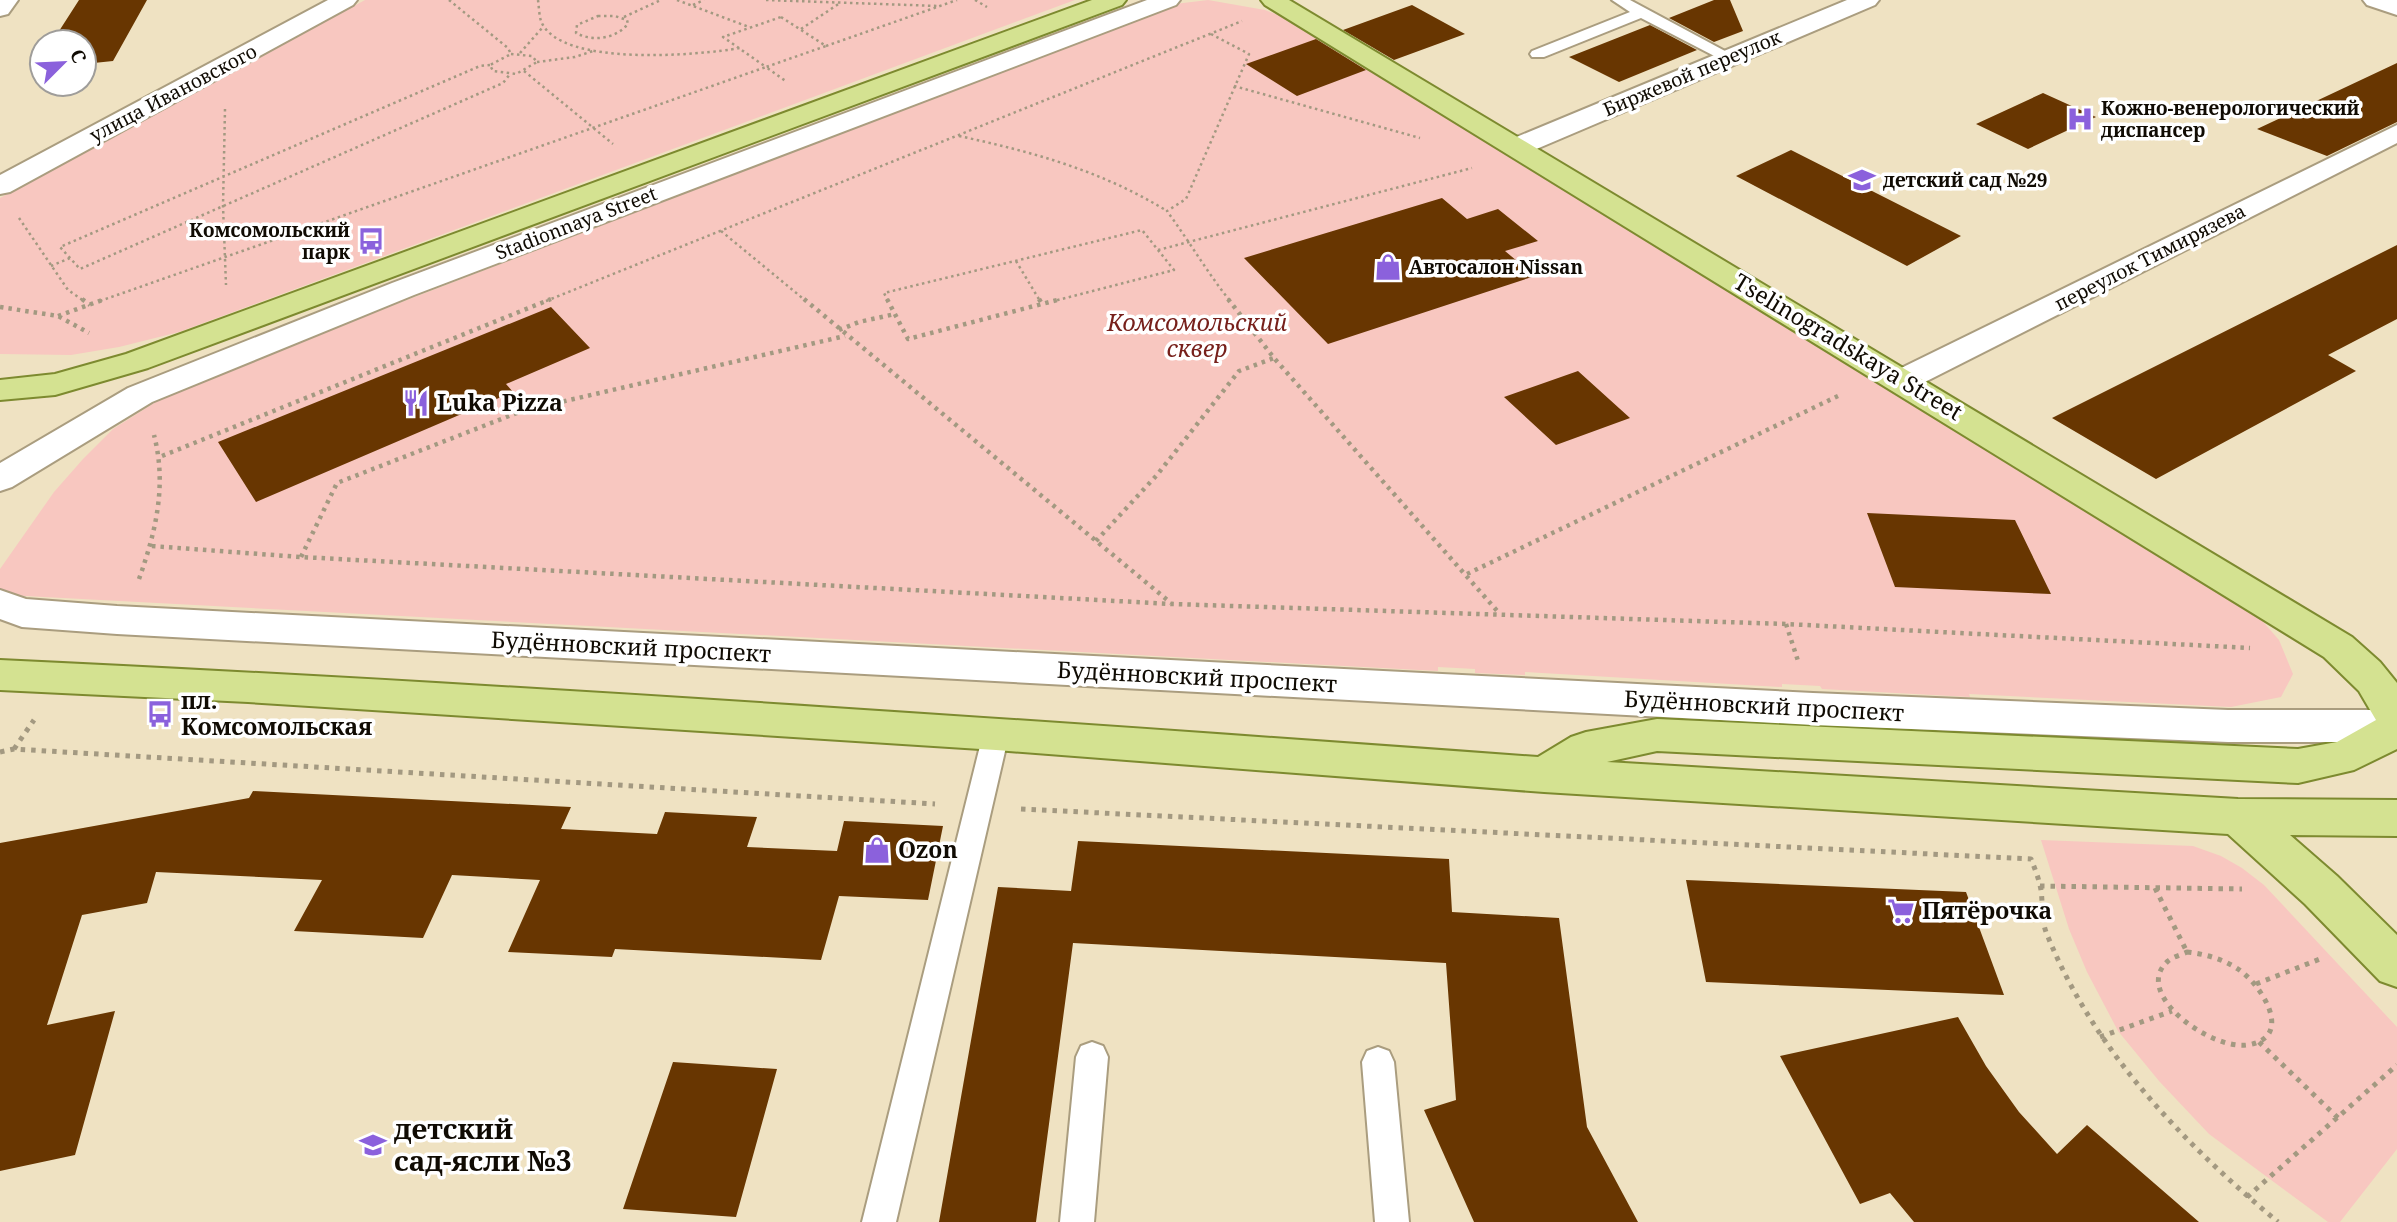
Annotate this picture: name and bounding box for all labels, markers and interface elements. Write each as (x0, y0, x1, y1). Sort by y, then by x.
street label: Биржевой переулок (1599, 23, 1786, 122)
north arrow (28, 28, 98, 98)
street label: улица Ивановского (85, 38, 261, 148)
text: С (64, 45, 93, 67)
place label: Кожно-венерологический диспансер (2101, 95, 2360, 143)
hospital icon: Кожно-венерологический диспансер (2065, 104, 2095, 134)
school or university icon: детский сад №29 (1847, 165, 1877, 195)
place label: детский сад №29 (1883, 167, 2048, 193)
street label: Stadionnaya Street (492, 180, 661, 266)
street label: переулок Тимирязева (2050, 197, 2250, 317)
place label: Комсомольский парк (189, 217, 350, 265)
bus stop icon: Комсомольский парк (356, 226, 386, 256)
shop icon: Автосалон Nissan (1373, 252, 1403, 282)
place label: Автосалон Nissan (1409, 254, 1583, 280)
street label: Tselinogradskaya Street (1728, 265, 1969, 427)
park label: Комсомольский сквер (1106, 306, 1287, 364)
place label: Luka Pizza (437, 386, 563, 418)
restaurant icon: Luka Pizza (401, 388, 431, 418)
street label: Будённовский проспект (490, 623, 772, 669)
street label: Будённовский проспект (1056, 653, 1338, 699)
street label: Будённовский проспект (1623, 682, 1905, 728)
place label: пл. Комсомольская (181, 684, 372, 742)
bus stop icon: пл. Комсомольская (145, 699, 175, 729)
place label: Ozon (898, 833, 958, 865)
shop icon: Ozon (862, 835, 892, 865)
place label: Пятёрочка (1922, 894, 2052, 926)
supermarket icon: Пятёрочка (1886, 896, 1916, 926)
place label: детский сад-ясли №3 (394, 1109, 572, 1179)
school or university icon: детский сад-ясли №3 (358, 1130, 388, 1160)

